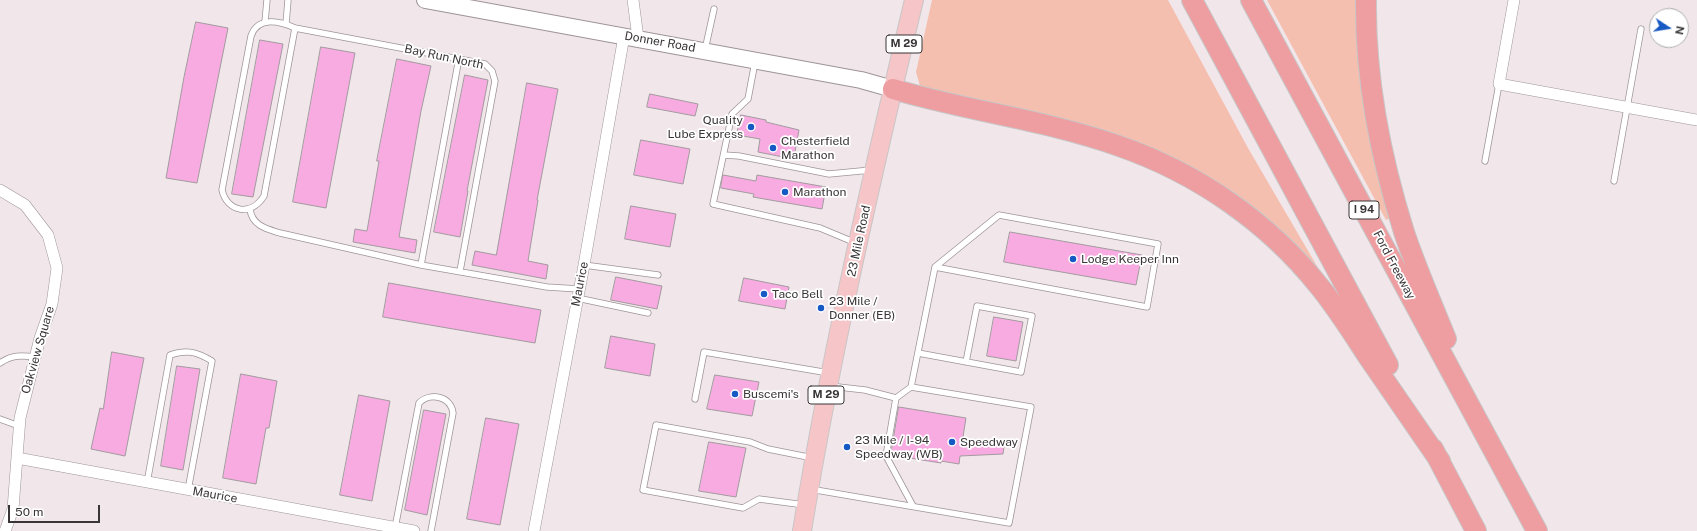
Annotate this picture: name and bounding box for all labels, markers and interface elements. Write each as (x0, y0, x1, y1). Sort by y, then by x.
north arrow (1649, 8, 1689, 48)
text: N (1673, 25, 1687, 36)
street label: Donner Road (623, 29, 697, 55)
road number: M 29 (886, 35, 922, 53)
street label: Bay Run North (403, 42, 485, 72)
place label: Quality Lube Express (667, 113, 743, 141)
marker: Quality Lube Express (746, 122, 756, 132)
place label: Chesterfield Marathon (781, 134, 850, 162)
marker: Chesterfield Marathon (768, 143, 778, 153)
place label: Marathon (793, 185, 846, 199)
marker: Marathon (780, 187, 790, 197)
road number: I 94 (1349, 201, 1379, 219)
street label: 23 Mile Road (844, 204, 874, 278)
street label: Ford Freeway (1370, 228, 1418, 302)
place label: Lodge Keeper Inn (1081, 252, 1179, 266)
marker: Lodge Keeper Inn (1068, 254, 1078, 264)
street label: Maurice (569, 260, 591, 308)
place label: Taco Bell (772, 287, 823, 301)
marker: Taco Bell (759, 289, 769, 299)
place label: 23 Mile / Donner (EB) (829, 294, 895, 322)
marker: 23 Mile / Donner (EB) (816, 303, 826, 313)
street label: Oakview Square (19, 305, 57, 395)
road number: M 29 (808, 386, 844, 404)
place label: Buscemi's (743, 387, 799, 401)
marker: Buscemi's (730, 389, 740, 399)
place label: 23 Mile / I-94 Speedway (WB) (855, 433, 943, 461)
place label: Speedway (960, 435, 1018, 449)
marker: Speedway (947, 437, 957, 447)
marker: 23 Mile / I-94 Speedway (WB) (842, 442, 852, 452)
street label: Maurice (191, 484, 239, 506)
scale bar (10, 497, 102, 523)
text: 50 m (15, 505, 43, 519)

